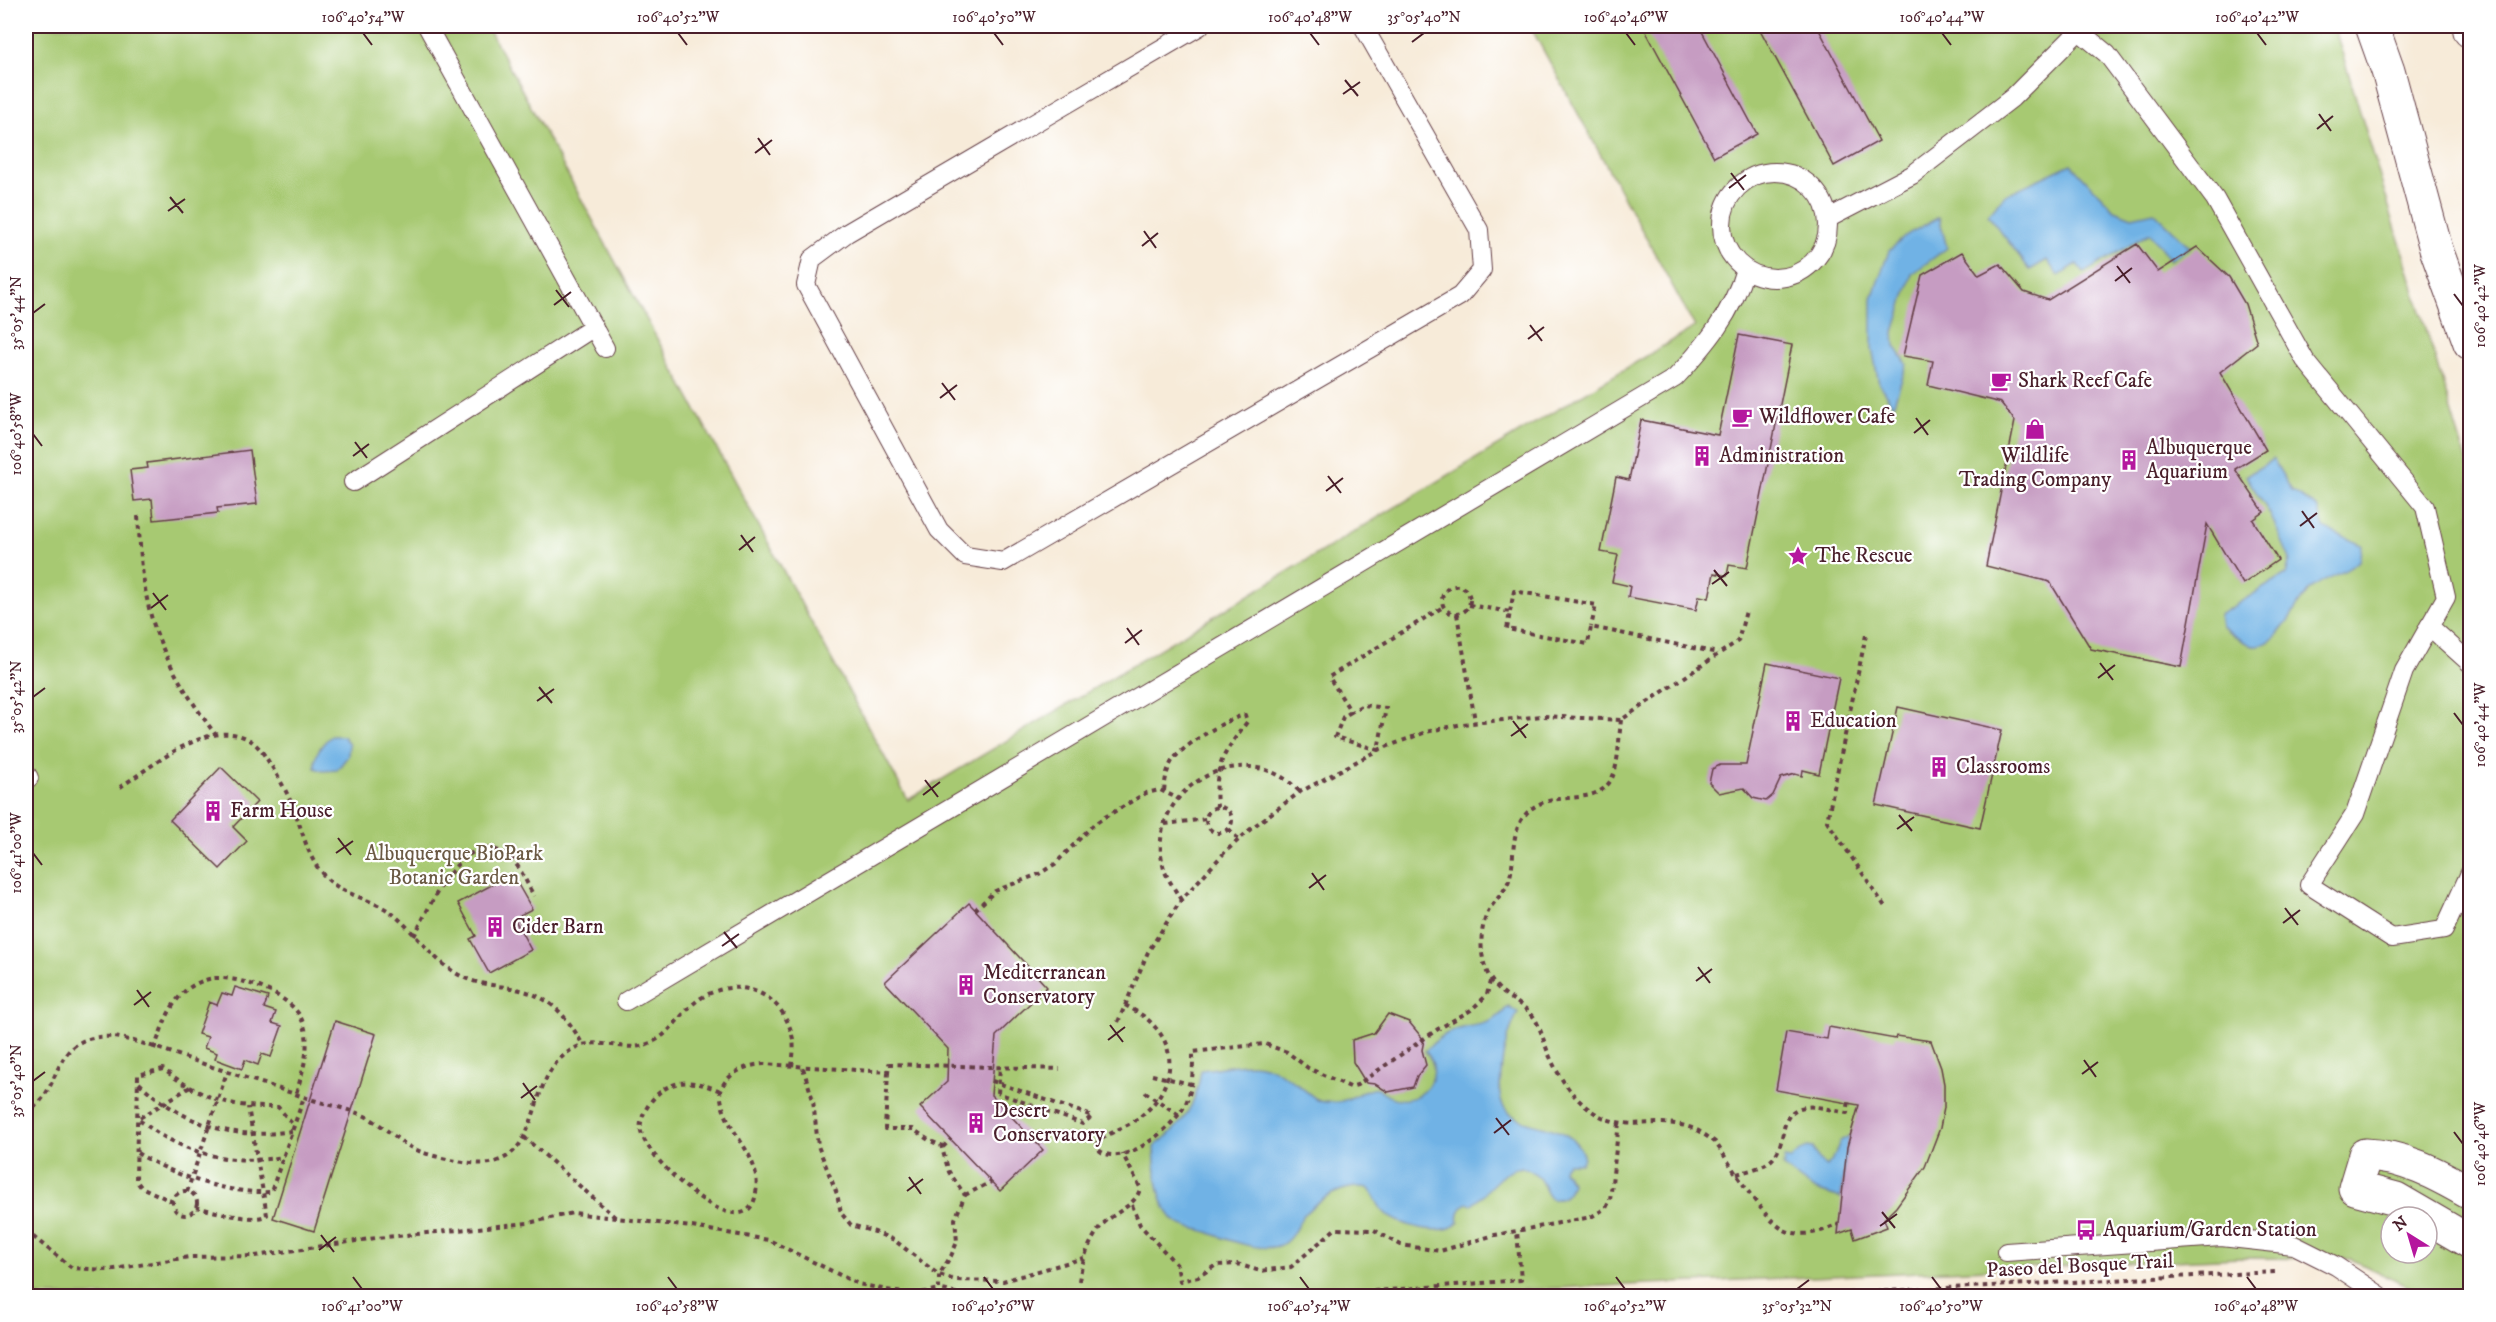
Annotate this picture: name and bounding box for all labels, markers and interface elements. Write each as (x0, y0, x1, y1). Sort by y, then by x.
text: 106°40'54"W (321, 8, 405, 27)
text: 106°40'52"W (637, 8, 720, 27)
text: 106°40'50"W (952, 8, 1036, 27)
text: 106°40'48"W (1268, 8, 1352, 27)
text: 35°05'40"N (1387, 8, 1461, 27)
text: 106°40'46"W (1584, 8, 1668, 27)
text: 106°40'44"W (1899, 8, 1985, 27)
text: 106°40'42"W (2215, 8, 2299, 27)
text: 106°40'42"W (2471, 264, 2490, 348)
text: 35°05'44"N (7, 276, 26, 350)
place label: Shark Reef Cafe (2018, 368, 2153, 394)
cafe icon: Shark Reef Cafe (1989, 369, 2013, 393)
text: 106°40'58"W (7, 392, 26, 475)
place label: Wildflower Cafe (1758, 404, 1895, 430)
cafe icon: Wildflower Cafe (1730, 405, 1754, 429)
shop icon: Wildlife Trading Company (2023, 417, 2047, 441)
place label: Albuquerque Aquarium (2146, 435, 2252, 485)
place label: Administration (1719, 443, 1844, 469)
place label: Wildlife Trading Company (1959, 443, 2112, 493)
building icon: Administration (1690, 444, 1714, 468)
building icon: Albuquerque Aquarium (2117, 448, 2141, 472)
place label: The Rescue (1815, 543, 1913, 569)
place icon: The Rescue (1786, 544, 1810, 568)
text: 35°05'42"N (7, 661, 26, 733)
text: 106°40'44"W (2471, 682, 2490, 768)
place label: Education (1810, 708, 1897, 734)
building icon: Education (1781, 709, 1805, 733)
place label: Classrooms (1956, 754, 2050, 780)
building icon: Classrooms (1927, 755, 1951, 779)
place label: Farm House (230, 798, 333, 824)
building icon: Farm House (201, 799, 225, 823)
text: 106°41'00"W (7, 812, 26, 894)
park label: Albuquerque BioPark Botanic Garden (365, 841, 544, 891)
place label: Cider Barn (512, 914, 604, 940)
building icon: Cider Barn (483, 915, 507, 939)
place label: Mediterranean Conservatory (983, 960, 1106, 1010)
building icon: Mediterranean Conservatory (954, 973, 978, 997)
text: 35°05'40"N (7, 1044, 26, 1118)
place label: Desert Conservatory (993, 1098, 1106, 1148)
text: 106°40'46"W (2471, 1102, 2490, 1186)
building icon: Desert Conservatory (964, 1111, 988, 1135)
north arrow (2379, 1205, 2439, 1265)
text: N (2389, 1212, 2412, 1236)
place label: Aquarium/Garden Station (2103, 1217, 2317, 1243)
bus stop icon: Aquarium/Garden Station (2074, 1218, 2098, 1242)
street label: Paseo del Bosque Trail (1985, 1248, 2175, 1284)
text: 106°41'00"W (321, 1297, 403, 1316)
text: 106°40'58"W (636, 1297, 719, 1316)
text: 106°40'56"W (951, 1297, 1035, 1316)
text: 106°40'54"W (1267, 1297, 1351, 1316)
text: 106°40'52"W (1584, 1297, 1667, 1316)
text: 35°05'32"N (1762, 1297, 1832, 1316)
text: 106°40'50"W (1899, 1297, 1983, 1316)
text: 106°40'48"W (2214, 1297, 2298, 1316)

